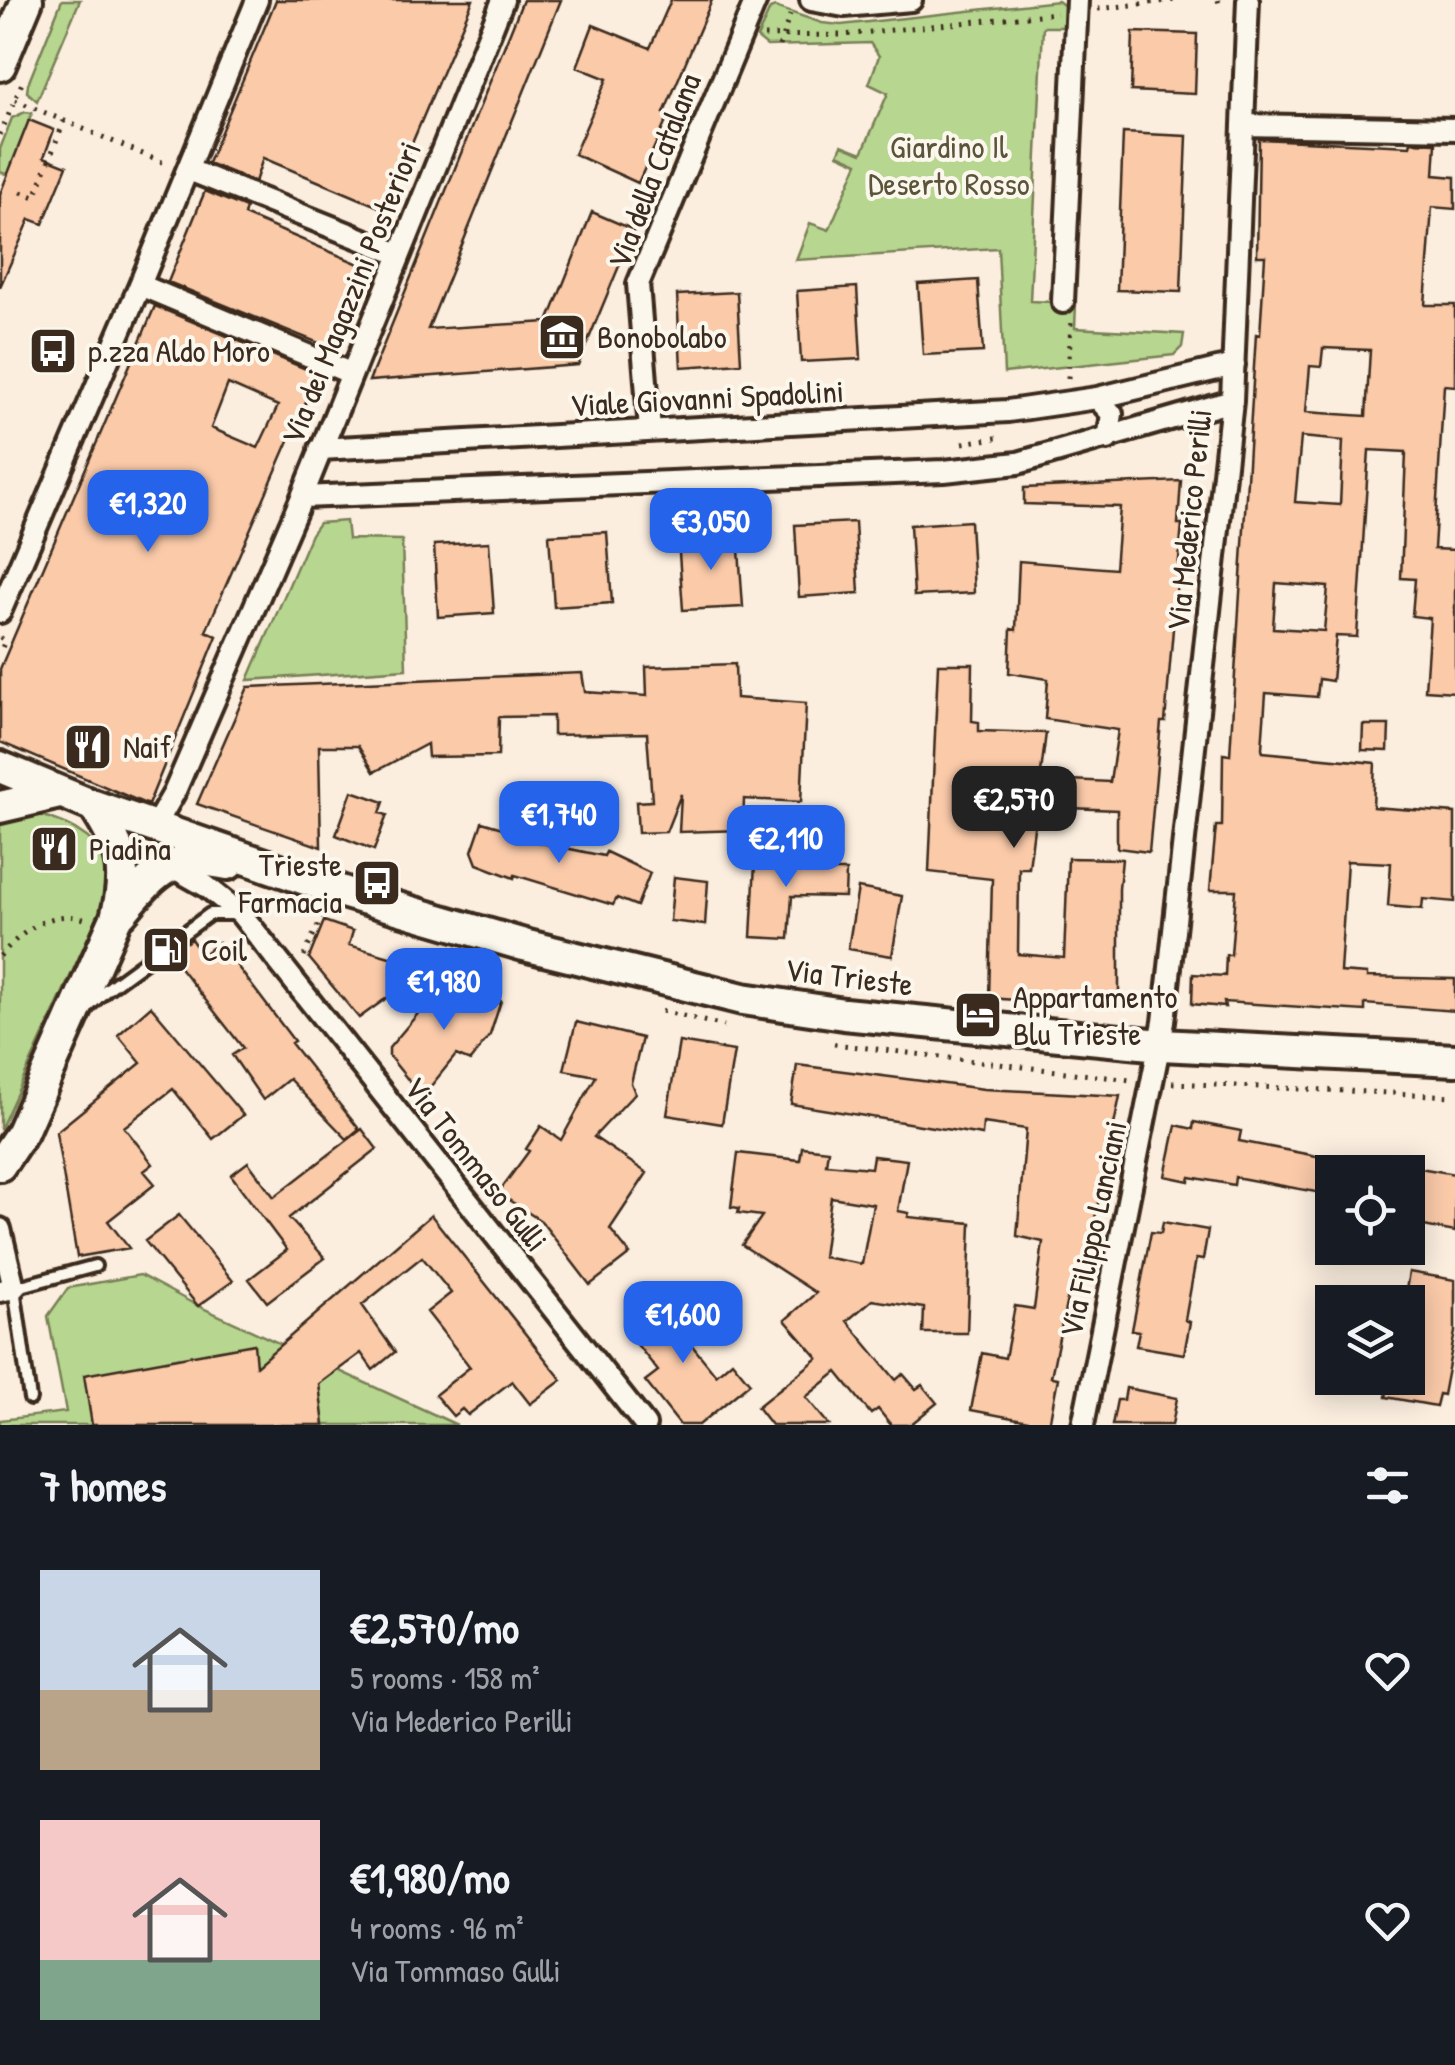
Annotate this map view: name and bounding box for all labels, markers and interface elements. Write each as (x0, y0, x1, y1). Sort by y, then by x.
street label: Via della Catalana (597, 67, 710, 275)
park label: Giardino Il Deserto Rosso (868, 125, 1030, 205)
street label: Via dei Magazzini Posteriori (270, 135, 431, 451)
museum icon: Bonobolabo (536, 311, 588, 363)
place label: Bonobolabo (597, 315, 727, 358)
bus stop icon: p.zza Aldo Moro (27, 325, 79, 377)
place label: p.zza Aldo Moro (88, 329, 270, 372)
street label: Viale Giovanni Spadolini (569, 369, 845, 426)
street label: Via Mederico Perilli (1155, 407, 1222, 633)
pin: €1,320 (67, 470, 229, 555)
text: €1,320 (109, 481, 187, 524)
pin: €3,050 (630, 488, 792, 573)
text: €3,050 (672, 499, 750, 542)
restaurant icon: Naif (62, 721, 114, 773)
place label: Naif (123, 725, 172, 768)
pin: €2,570 (933, 766, 1095, 851)
text: €2,570 (974, 777, 1054, 820)
pin: €1,740 (478, 781, 640, 866)
text: €1,740 (521, 792, 597, 835)
pin: €2,110 (705, 805, 867, 890)
text: €2,110 (749, 816, 823, 859)
restaurant icon: Piadina (28, 823, 80, 875)
place label: Piadina (89, 827, 171, 870)
place label: Trieste Farmacia (238, 843, 342, 923)
bus stop icon: Trieste Farmacia (351, 857, 403, 909)
fuel station icon: Coil (140, 924, 192, 976)
place label: Coil (201, 928, 248, 971)
street label: Via Trieste (783, 947, 916, 1006)
pin: €1,980 (363, 948, 525, 1033)
text: €1,980 (407, 959, 481, 1002)
place label: Appartamento Blu Trieste (1013, 975, 1177, 1055)
hotel icon: Appartamento Blu Trieste (952, 989, 1004, 1041)
street label: Via Tommaso Gulli (395, 1067, 558, 1260)
street label: Via Filippo Lanciani (1049, 1117, 1136, 1341)
map controls (1315, 1155, 1425, 1395)
button: locate (1315, 1155, 1425, 1265)
pin: €1,600 (602, 1281, 764, 1366)
button: layers (1315, 1285, 1425, 1395)
text: €1,600 (646, 1292, 720, 1335)
text: 7 homes (40, 1457, 166, 1514)
icon: filters (1360, 1458, 1415, 1513)
text: €2,570/mo (350, 1599, 519, 1656)
icon: home (120, 1610, 240, 1730)
icon: heart (1360, 1643, 1415, 1698)
text: 5 rooms · 158 m² (350, 1656, 540, 1699)
text: Via Mederico Perilli (350, 1699, 573, 1742)
text: €1,980/mo (350, 1849, 510, 1906)
icon: home (120, 1860, 240, 1980)
icon: heart (1360, 1893, 1415, 1948)
text: 4 rooms · 96 m² (350, 1906, 524, 1949)
text: Via Tommaso Gulli (350, 1949, 561, 1992)

